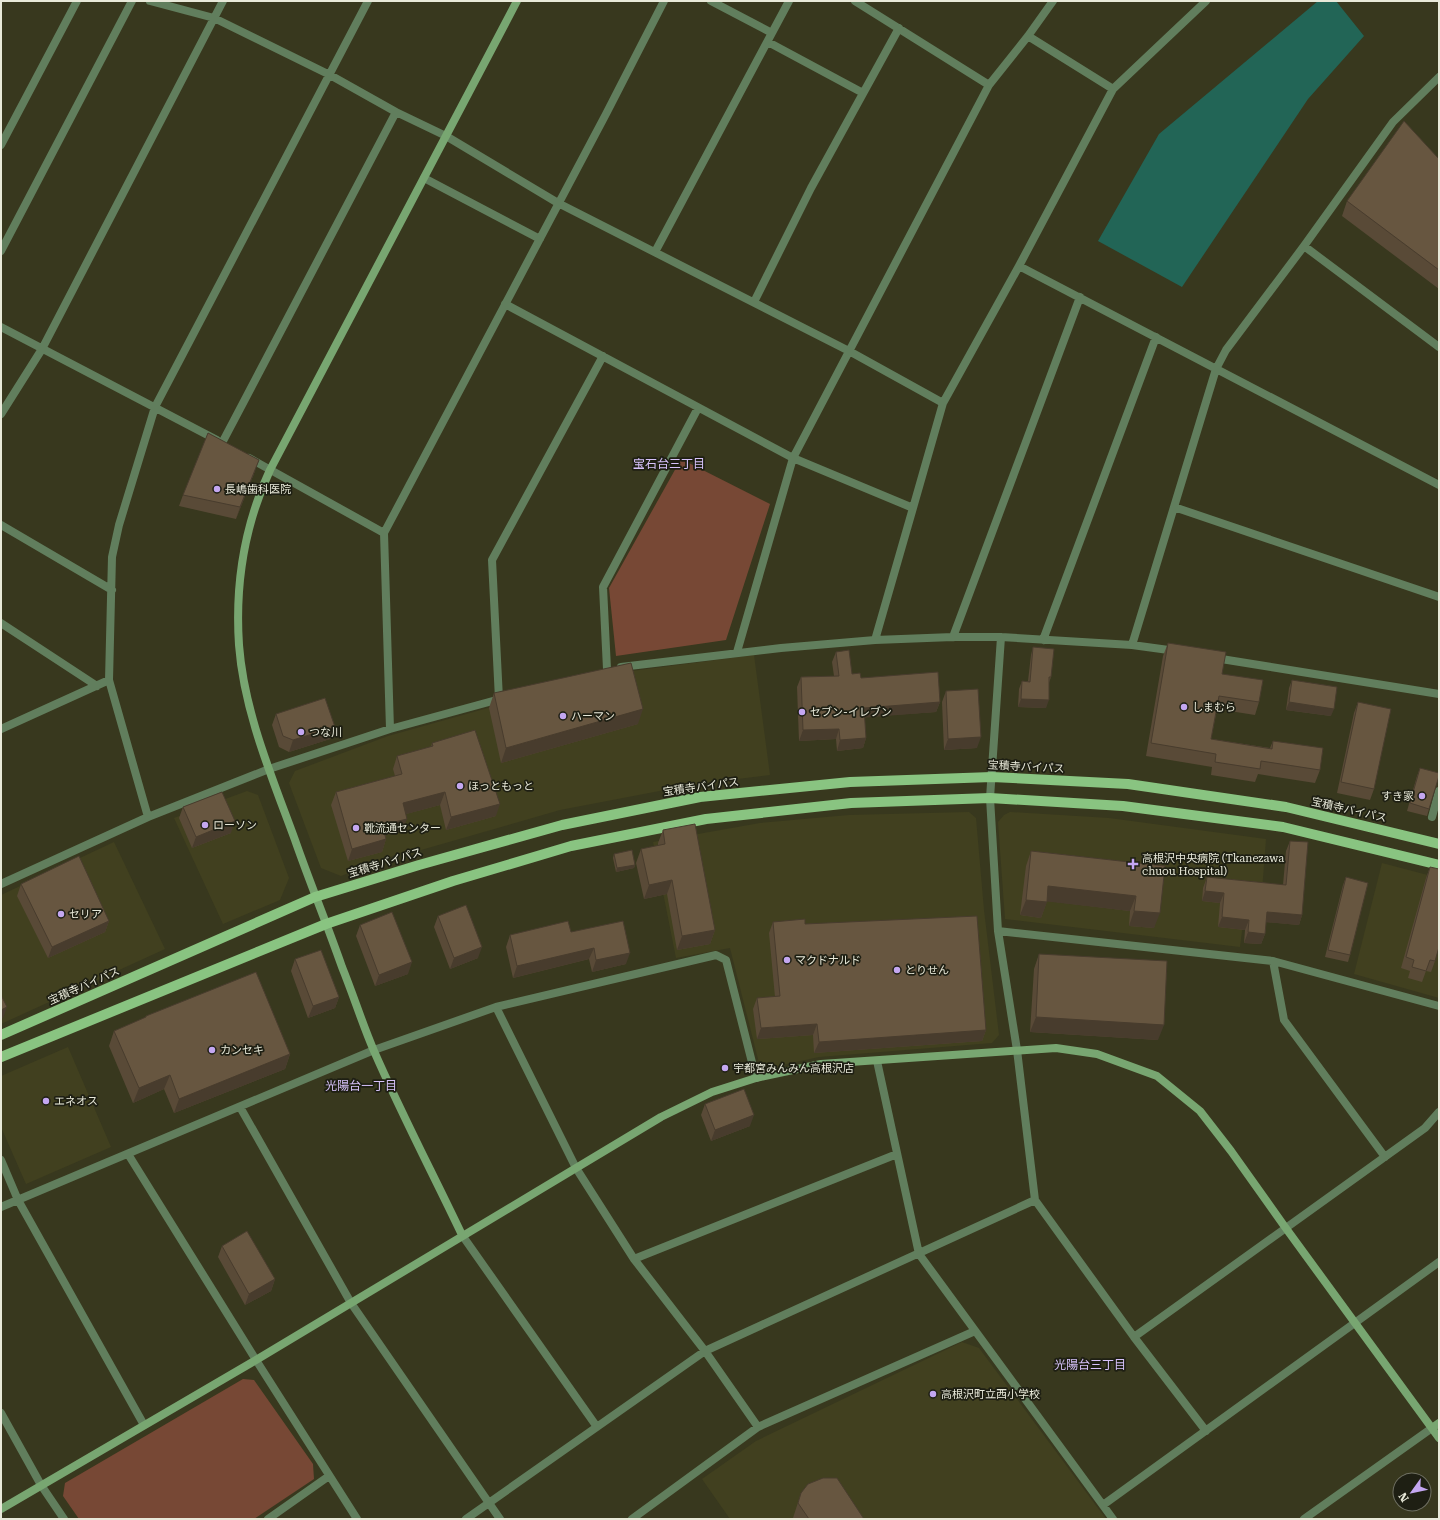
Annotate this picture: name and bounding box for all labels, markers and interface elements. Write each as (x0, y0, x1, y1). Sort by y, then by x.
district label: 宝石台三丁目 (633, 457, 705, 471)
place label: 長嶋歯科医院 (225, 483, 291, 496)
marker: 長嶋歯科医院 (212, 484, 222, 494)
place label: しまむら (1192, 701, 1236, 714)
marker: しまむら (1179, 702, 1189, 712)
place label: セブン-イレブン (810, 706, 892, 719)
marker: セブン-イレブン (797, 707, 807, 717)
place label: ハーマン (571, 710, 615, 723)
marker: ハーマン (558, 711, 568, 721)
place label: つな川 (309, 726, 342, 739)
marker: つな川 (296, 727, 306, 737)
street label: 宝積寺バイパス (987, 758, 1065, 776)
street label: 宝積寺バイパス (662, 775, 740, 799)
place label: ほっともっと (468, 780, 534, 793)
marker: ほっともっと (455, 781, 465, 791)
place label: すき家 (1381, 790, 1414, 803)
marker: すき家 (1417, 791, 1427, 801)
street label: 宝積寺バイパス (1310, 795, 1388, 825)
place label: ローソン (213, 819, 257, 832)
marker: ローソン (200, 820, 210, 830)
place label: 靴流通センター (364, 822, 441, 835)
marker: 靴流通センター (351, 823, 361, 833)
street label: 宝積寺バイパス (346, 846, 424, 880)
place label: 高根沢中央病院 (Tkanezawa chuou Hospital) (1142, 852, 1284, 878)
marker: 高根沢中央病院 (Tkanezawa chuou Hospital) (1127, 858, 1139, 870)
place label: セリア (69, 908, 102, 921)
marker: セリア (56, 909, 66, 919)
place label: マクドナルド (795, 954, 861, 967)
marker: マクドナルド (782, 955, 792, 965)
street label: 宝積寺バイパス (46, 964, 122, 1008)
place label: とりせん (905, 964, 949, 977)
marker: とりせん (892, 965, 902, 975)
place label: カンセキ (220, 1044, 264, 1057)
marker: カンセキ (207, 1045, 217, 1055)
place label: 宇都宮みんみん高根沢店 (733, 1062, 854, 1075)
marker: 宇都宮みんみん高根沢店 (720, 1063, 730, 1073)
district label: 光陽台一丁目 (325, 1079, 397, 1093)
place label: エネオス (54, 1095, 98, 1108)
marker: エネオス (41, 1096, 51, 1106)
district label: 光陽台三丁目 (1054, 1358, 1126, 1372)
place label: 高根沢町立西小学校 (941, 1388, 1040, 1401)
marker: 高根沢町立西小学校 (928, 1389, 938, 1399)
north arrow (1392, 1472, 1432, 1512)
text: N (1396, 1490, 1412, 1504)

